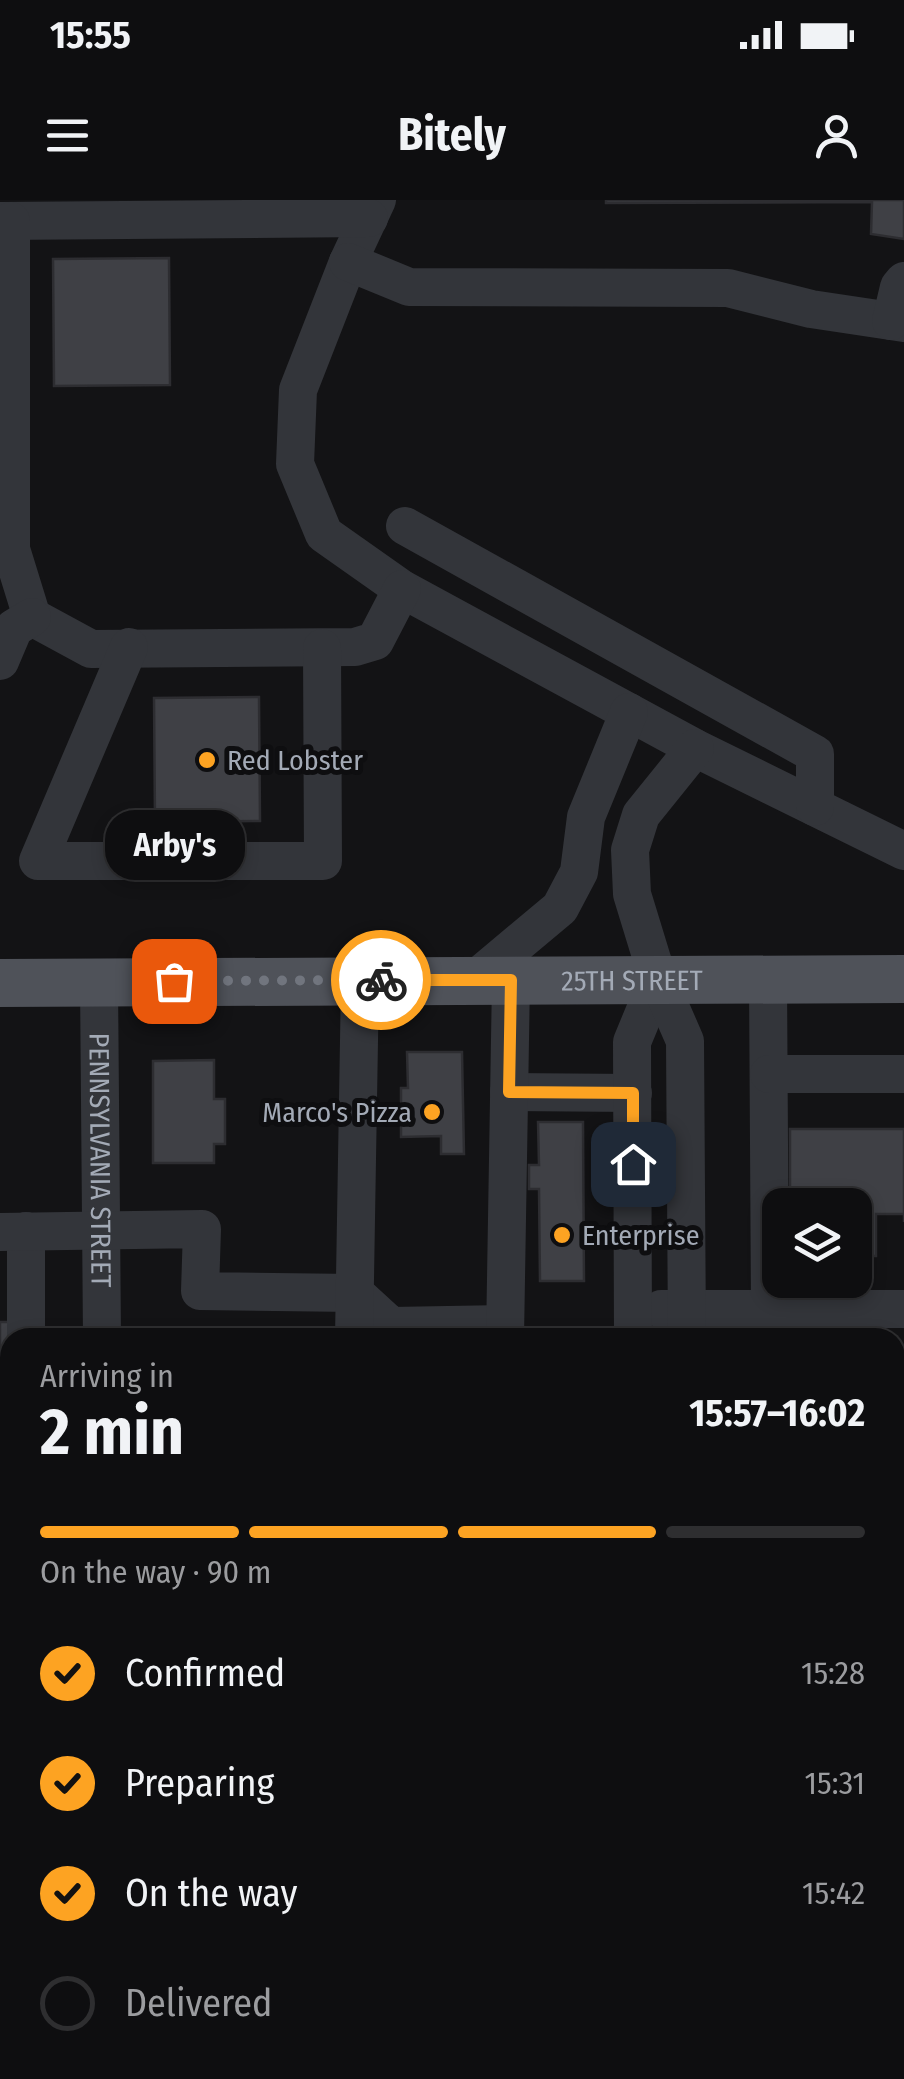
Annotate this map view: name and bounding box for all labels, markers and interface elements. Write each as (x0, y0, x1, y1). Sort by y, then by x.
text: 15:55 (50, 12, 131, 58)
icon: menu (40, 108, 95, 163)
text: Bitely (398, 108, 506, 162)
icon: person (809, 108, 864, 163)
place label: Red Lobster (227, 744, 363, 777)
marker: Red Lobster (196, 749, 218, 771)
callout: Arby's (104, 811, 244, 881)
text: Arby's (134, 826, 216, 864)
courier (331, 930, 431, 1030)
pin (132, 939, 217, 1024)
icon: bike (354, 953, 409, 1008)
icon: bag (147, 954, 202, 1009)
street label: 25TH STREET (561, 964, 703, 998)
street label: PENNSYLVANIA STREET (82, 1033, 118, 1287)
place label: Marco's Pizza (262, 1096, 412, 1129)
marker: Marco's Pizza (421, 1101, 443, 1123)
pin (591, 1122, 676, 1207)
icon: home (606, 1137, 661, 1192)
map controls (762, 1188, 872, 1298)
button: layers (762, 1188, 872, 1298)
place label: Enterprise (582, 1219, 699, 1252)
marker: Enterprise (551, 1224, 573, 1246)
text: Arriving in (40, 1357, 174, 1395)
text: 15:57–16:02 (689, 1390, 865, 1436)
text: 2 min (40, 1393, 184, 1471)
text: On the way · 90 m (40, 1553, 271, 1591)
icon: check (40, 1646, 95, 1701)
text: Confirmed (125, 1650, 285, 1696)
text: 15:28 (801, 1654, 865, 1692)
icon: check (40, 1756, 95, 1811)
text: Preparing (125, 1760, 274, 1806)
text: 15:31 (805, 1764, 865, 1802)
icon: check (40, 1866, 95, 1921)
text: On the way (125, 1870, 297, 1916)
text: 15:42 (802, 1874, 865, 1912)
text: Delivered (125, 1980, 272, 2026)

